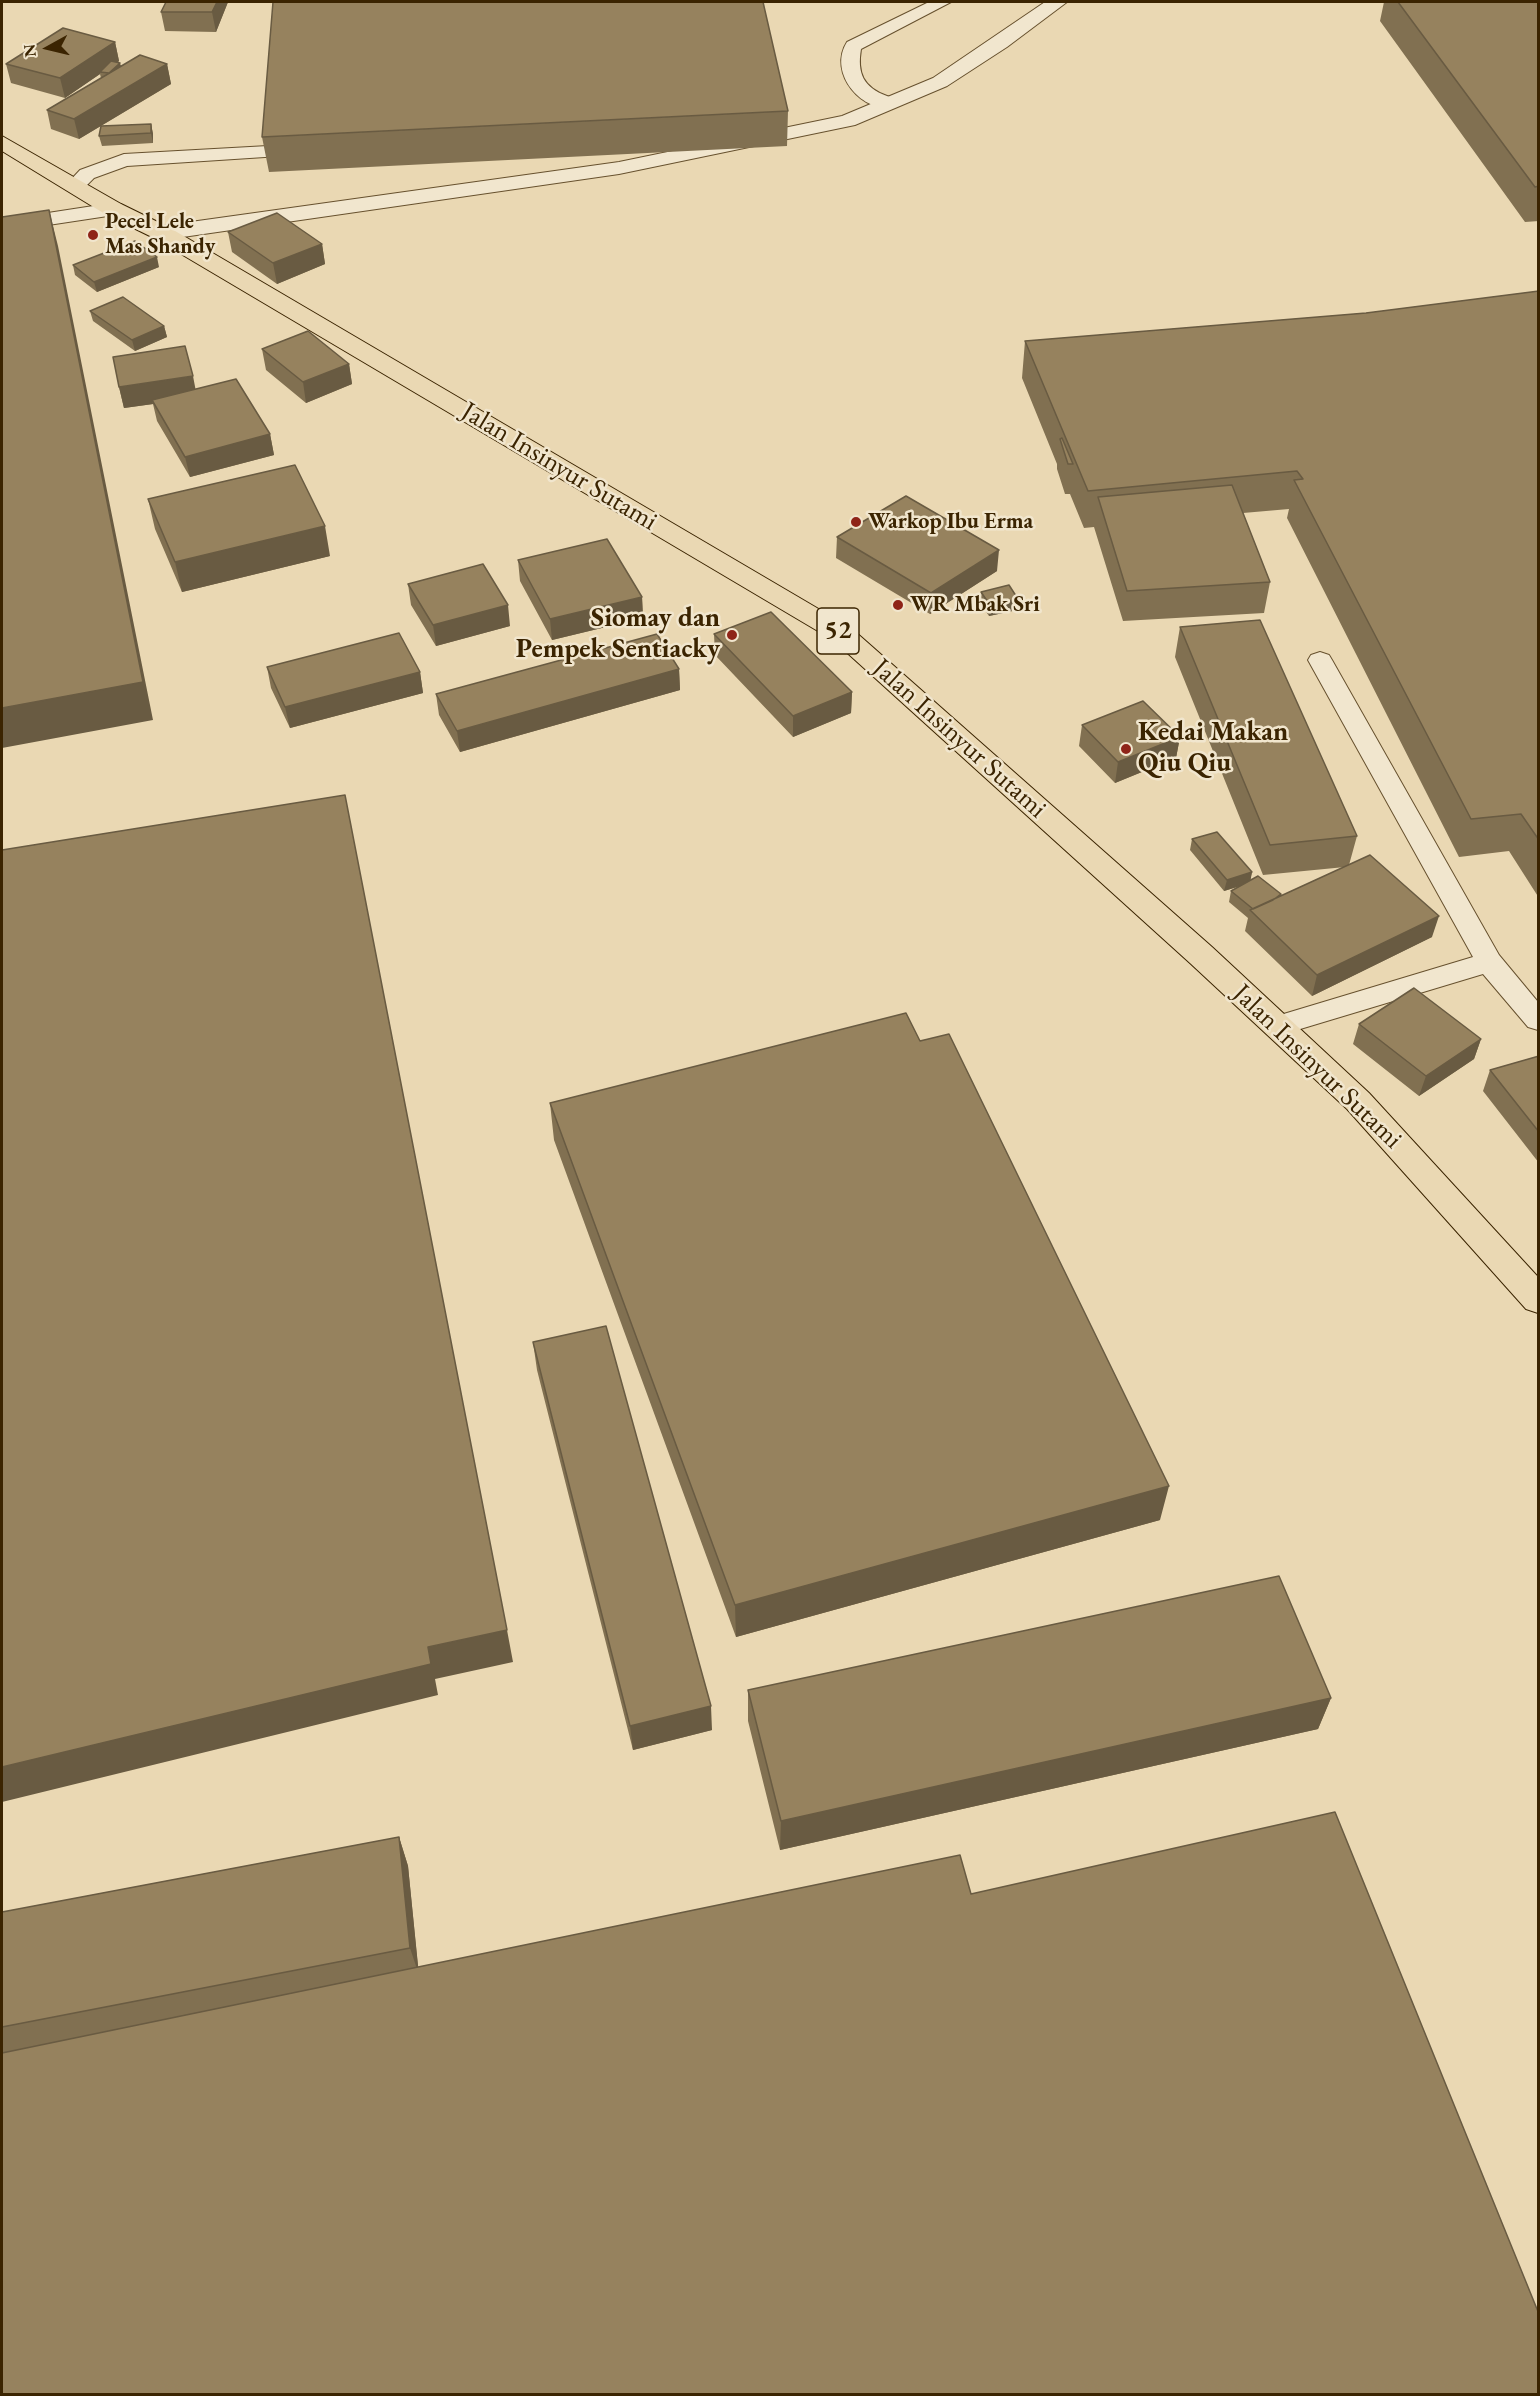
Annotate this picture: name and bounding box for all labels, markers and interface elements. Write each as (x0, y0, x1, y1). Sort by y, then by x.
north arrow (18, 18, 78, 78)
text: N (18, 43, 41, 58)
place label: Pecel Lele Mas Shandy (105, 209, 215, 260)
marker: Pecel Lele Mas Shandy (86, 228, 100, 242)
street label: Jalan Insinyur Sutami (455, 396, 663, 538)
place label: Warkop Ibu Erma (868, 509, 1033, 535)
marker: Warkop Ibu Erma (849, 515, 863, 529)
place label: WR Mbak Sri (910, 592, 1040, 618)
marker: WR Mbak Sri (891, 598, 905, 612)
place label: Siomay dan Pempek Sentiacky (516, 603, 720, 666)
road number: 52 (817, 608, 859, 654)
marker: Siomay dan Pempek Sentiacky (725, 628, 739, 642)
street label: Jalan Insinyur Sutami (865, 652, 1053, 826)
place label: Kedai Makan Qiu Qiu (1138, 717, 1288, 780)
marker: Kedai Makan Qiu Qiu (1119, 742, 1133, 756)
street label: Jalan Insinyur Sutami (1226, 978, 1408, 1156)

